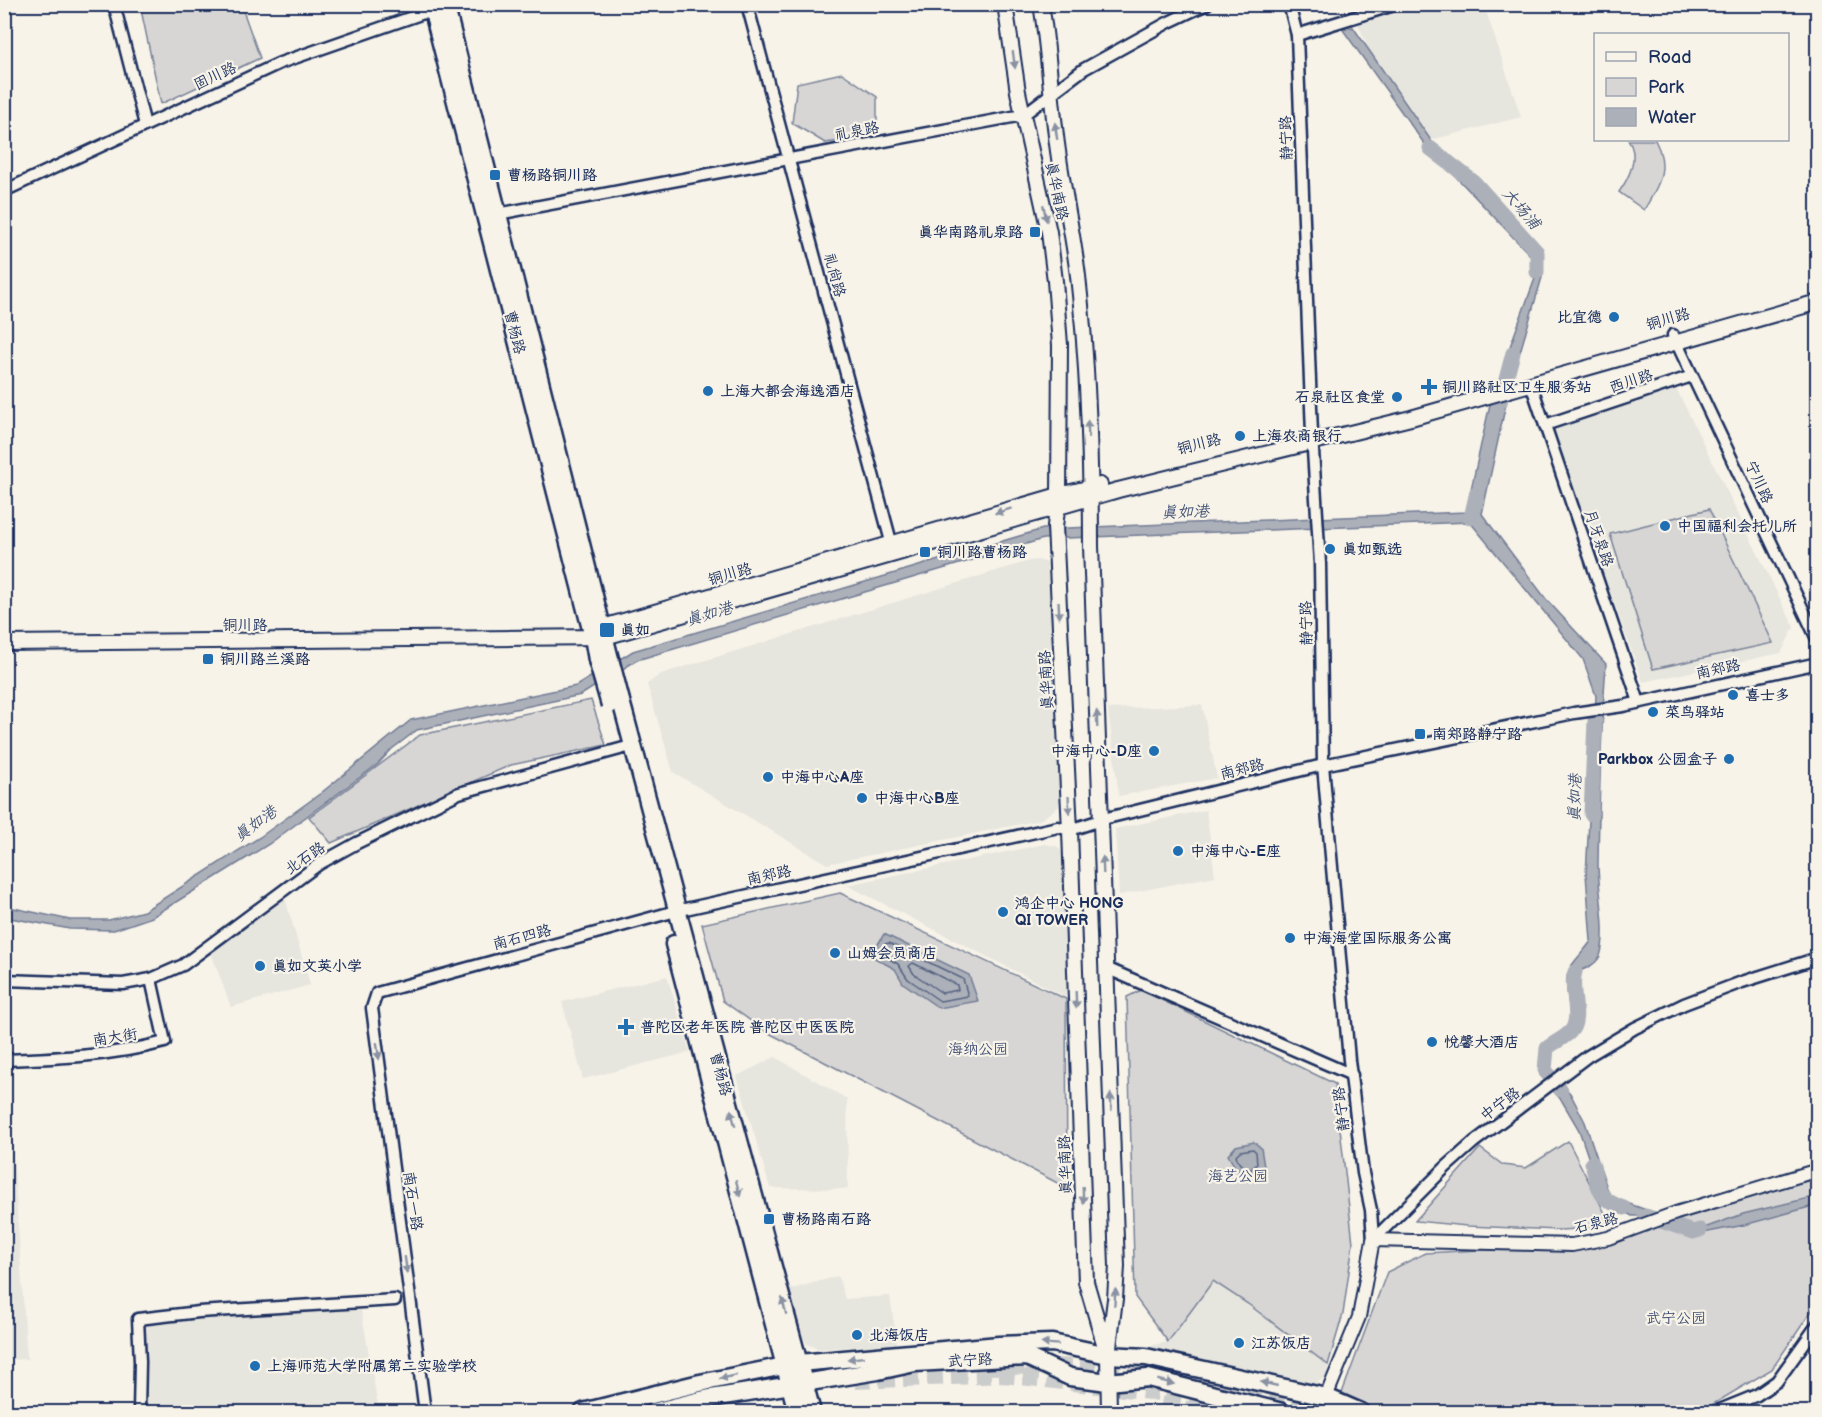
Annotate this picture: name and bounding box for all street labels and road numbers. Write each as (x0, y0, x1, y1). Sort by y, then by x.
street label: 固川路 (191, 58, 240, 95)
street label: 静宁路 (1276, 115, 1297, 161)
street label: 礼泉路 (833, 118, 881, 145)
street label: 真华南路 (1041, 160, 1072, 222)
street label: 礼尚路 (820, 251, 850, 299)
street label: 铜川路 (1644, 304, 1692, 335)
street label: 曹杨路 (500, 308, 529, 356)
street label: 西川路 (1607, 365, 1655, 397)
street label: 铜川路 (1175, 430, 1223, 459)
street label: 宁川路 (1740, 458, 1777, 507)
street label: 月牙泉路 (1580, 507, 1617, 570)
street label: 铜川路 (706, 559, 754, 590)
street label: 静宁路 (1297, 600, 1316, 646)
street label: 铜川路 (222, 616, 268, 635)
street label: 真华南路 (1035, 650, 1058, 710)
street label: 南郑路 (1694, 656, 1742, 683)
street label: 南郑路 (1218, 755, 1266, 784)
street label: 北石路 (281, 838, 329, 879)
street label: 南郑路 (745, 862, 793, 889)
street label: 南石四路 (491, 921, 554, 954)
street label: 南大街 (91, 1025, 139, 1050)
street label: 曹杨路 (706, 1050, 736, 1098)
street label: 中宁路 (1477, 1083, 1524, 1126)
street label: 静宁路 (1329, 1085, 1354, 1132)
street label: 真华南路 (1055, 1135, 1076, 1195)
street label: 南石一路 (399, 1170, 426, 1232)
street label: 石泉路 (1572, 1209, 1620, 1238)
street label: 武宁路 (947, 1350, 993, 1371)

